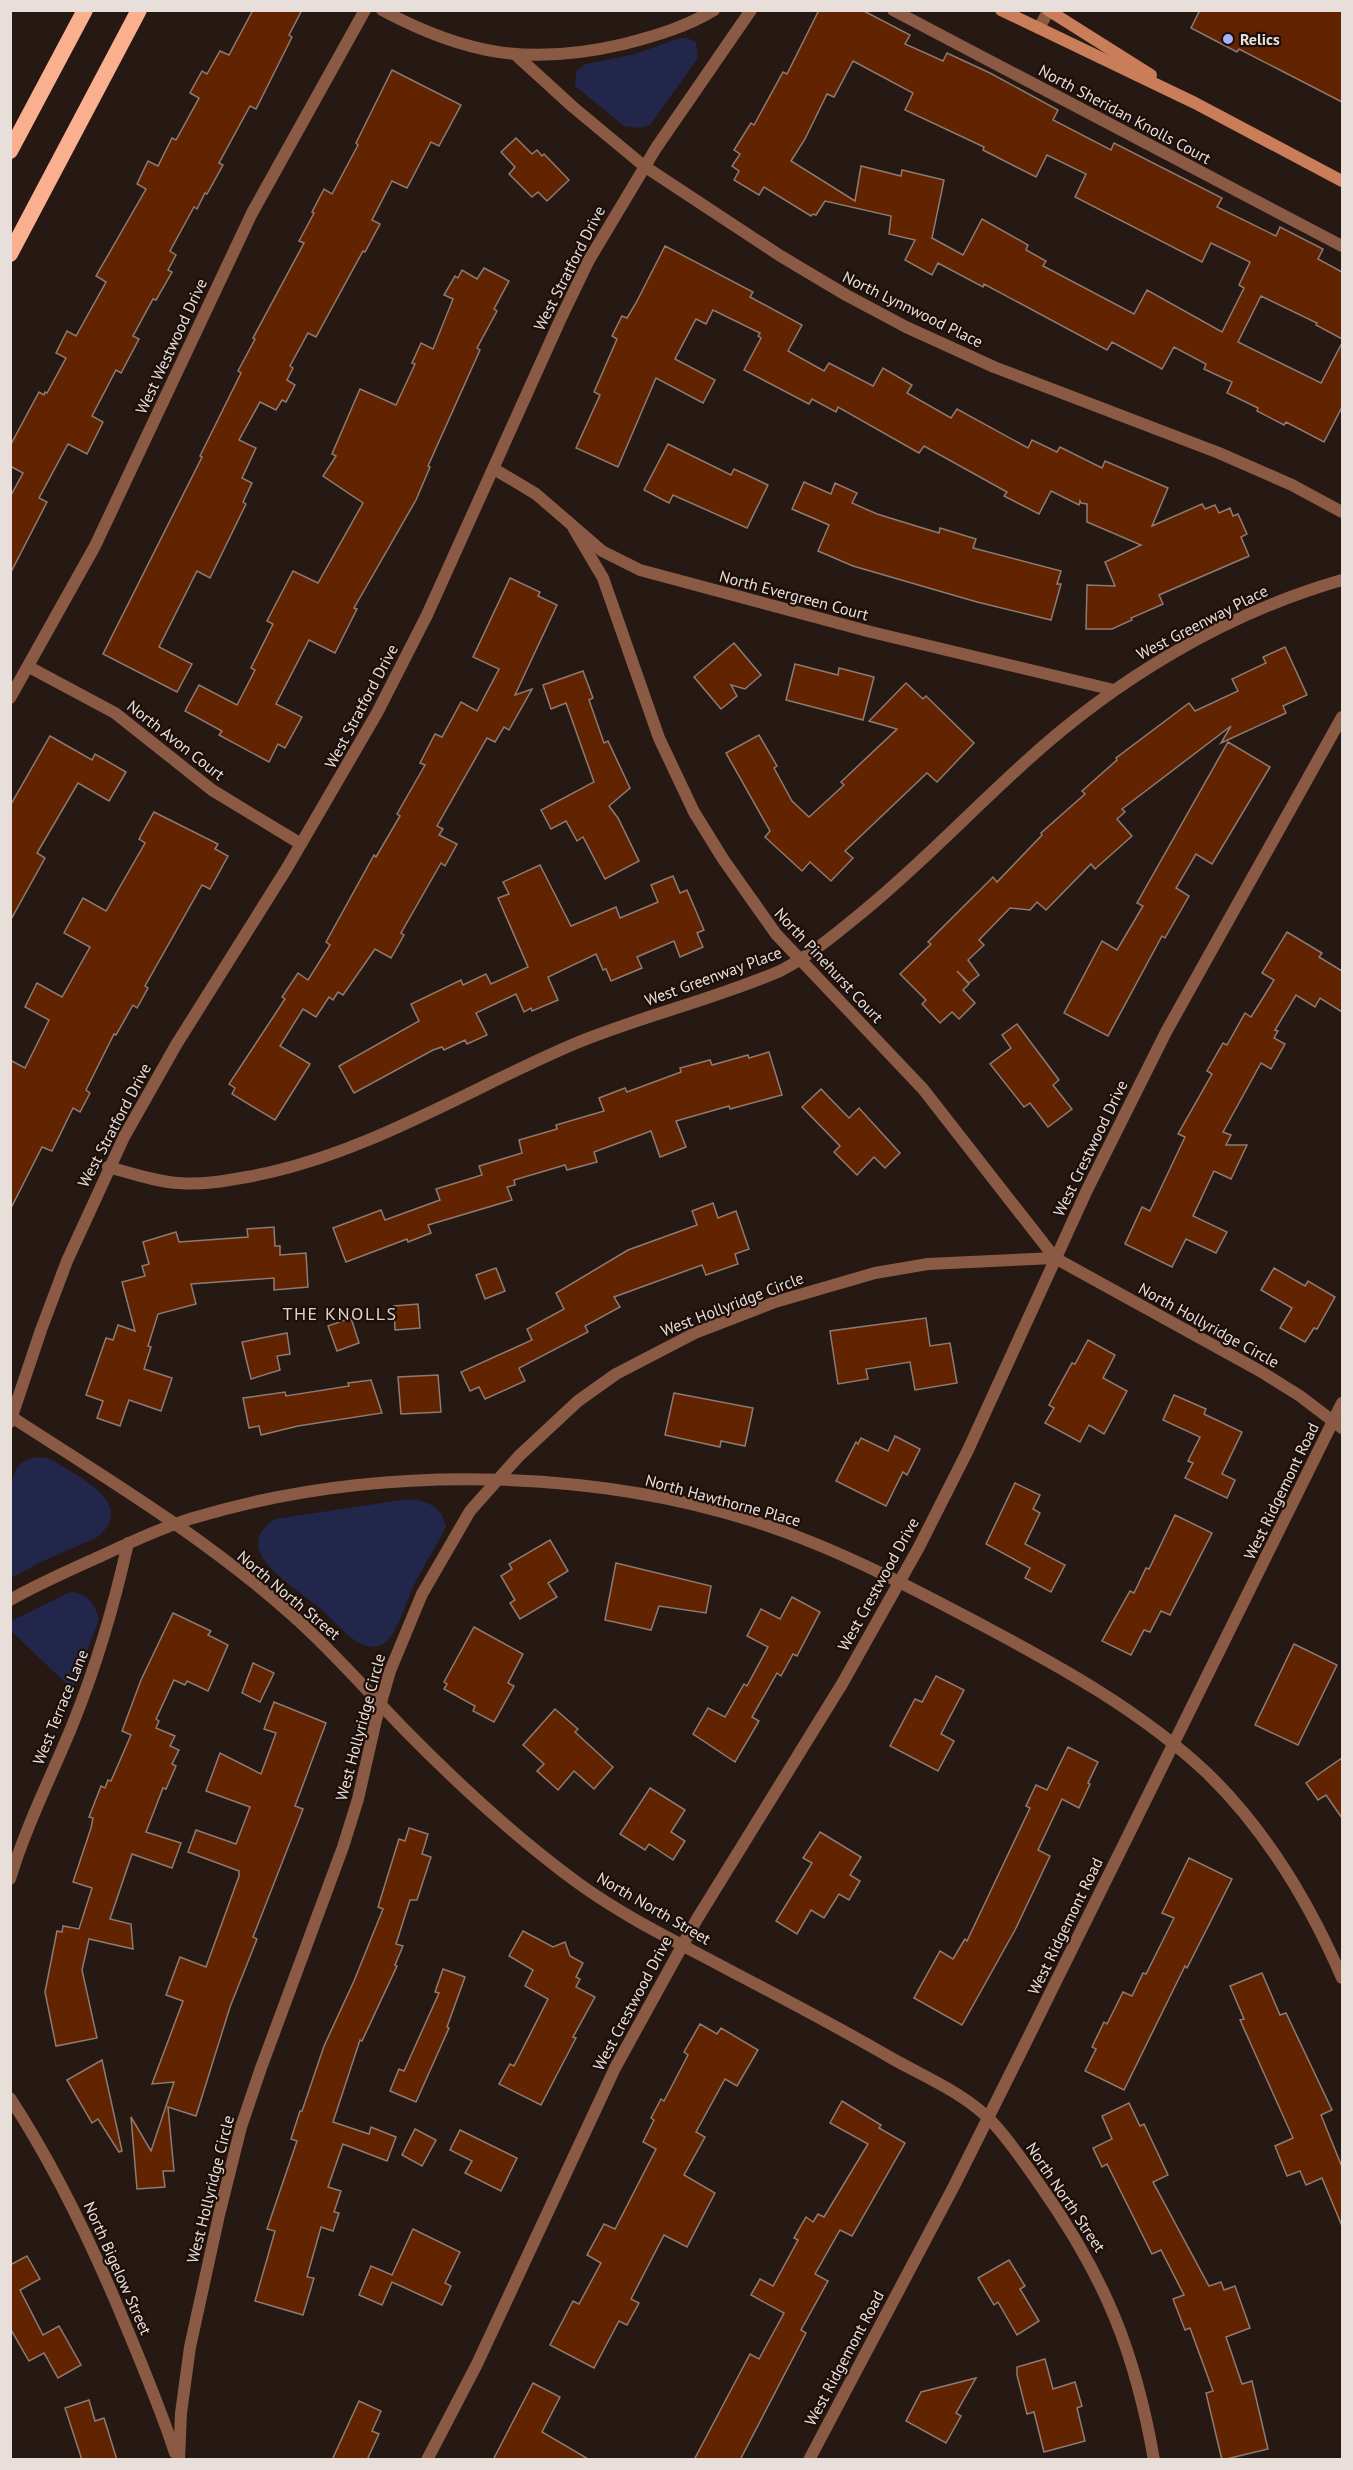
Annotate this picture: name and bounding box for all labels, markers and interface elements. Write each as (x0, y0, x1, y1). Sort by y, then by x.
place label: Relics (1240, 29, 1280, 49)
marker: Relics (1221, 32, 1235, 46)
street label: North Sheridan Knolls Court (1035, 60, 1215, 168)
street label: West Stratford Drive (529, 202, 609, 334)
street label: North Lynnwood Place (840, 266, 986, 352)
street label: West Westwood Drive (131, 275, 211, 417)
street label: North Evergreen Court (717, 565, 871, 625)
street label: West Greenway Place (1133, 580, 1271, 664)
street label: West Stratford Drive (320, 641, 402, 771)
street label: North Avon Court (123, 696, 229, 785)
street label: North Pinehurst Court (770, 903, 888, 1027)
street label: West Greenway Place (642, 942, 784, 1010)
street label: West Stratford Drive (73, 1060, 155, 1190)
street label: West Crestwood Drive (1048, 1077, 1132, 1219)
street label: West Hollyridge Circle (658, 1268, 806, 1340)
street label: North Hollyridge Circle (1135, 1278, 1283, 1372)
district label: THE KNOLLS (282, 1302, 398, 1325)
street label: West Ridgemont Road (1239, 1419, 1323, 1563)
street label: North Hawthorne Place (643, 1470, 803, 1530)
street label: West Crestwood Drive (833, 1514, 923, 1654)
street label: North North Street (233, 1546, 345, 1644)
street label: West Terrace Lane (28, 1646, 92, 1768)
street label: West Hollyridge Circle (331, 1651, 389, 1803)
street label: West Ridgemont Road (1023, 1854, 1107, 1998)
street label: North North Street (593, 1867, 715, 1949)
street label: West Crestwood Drive (588, 1932, 676, 2074)
street label: West Hollyridge Circle (182, 2113, 238, 2265)
street label: North North Street (1022, 2138, 1110, 2256)
street label: North Bigelow Street (80, 2198, 157, 2338)
street label: West Ridgemont Road (800, 2287, 888, 2429)

